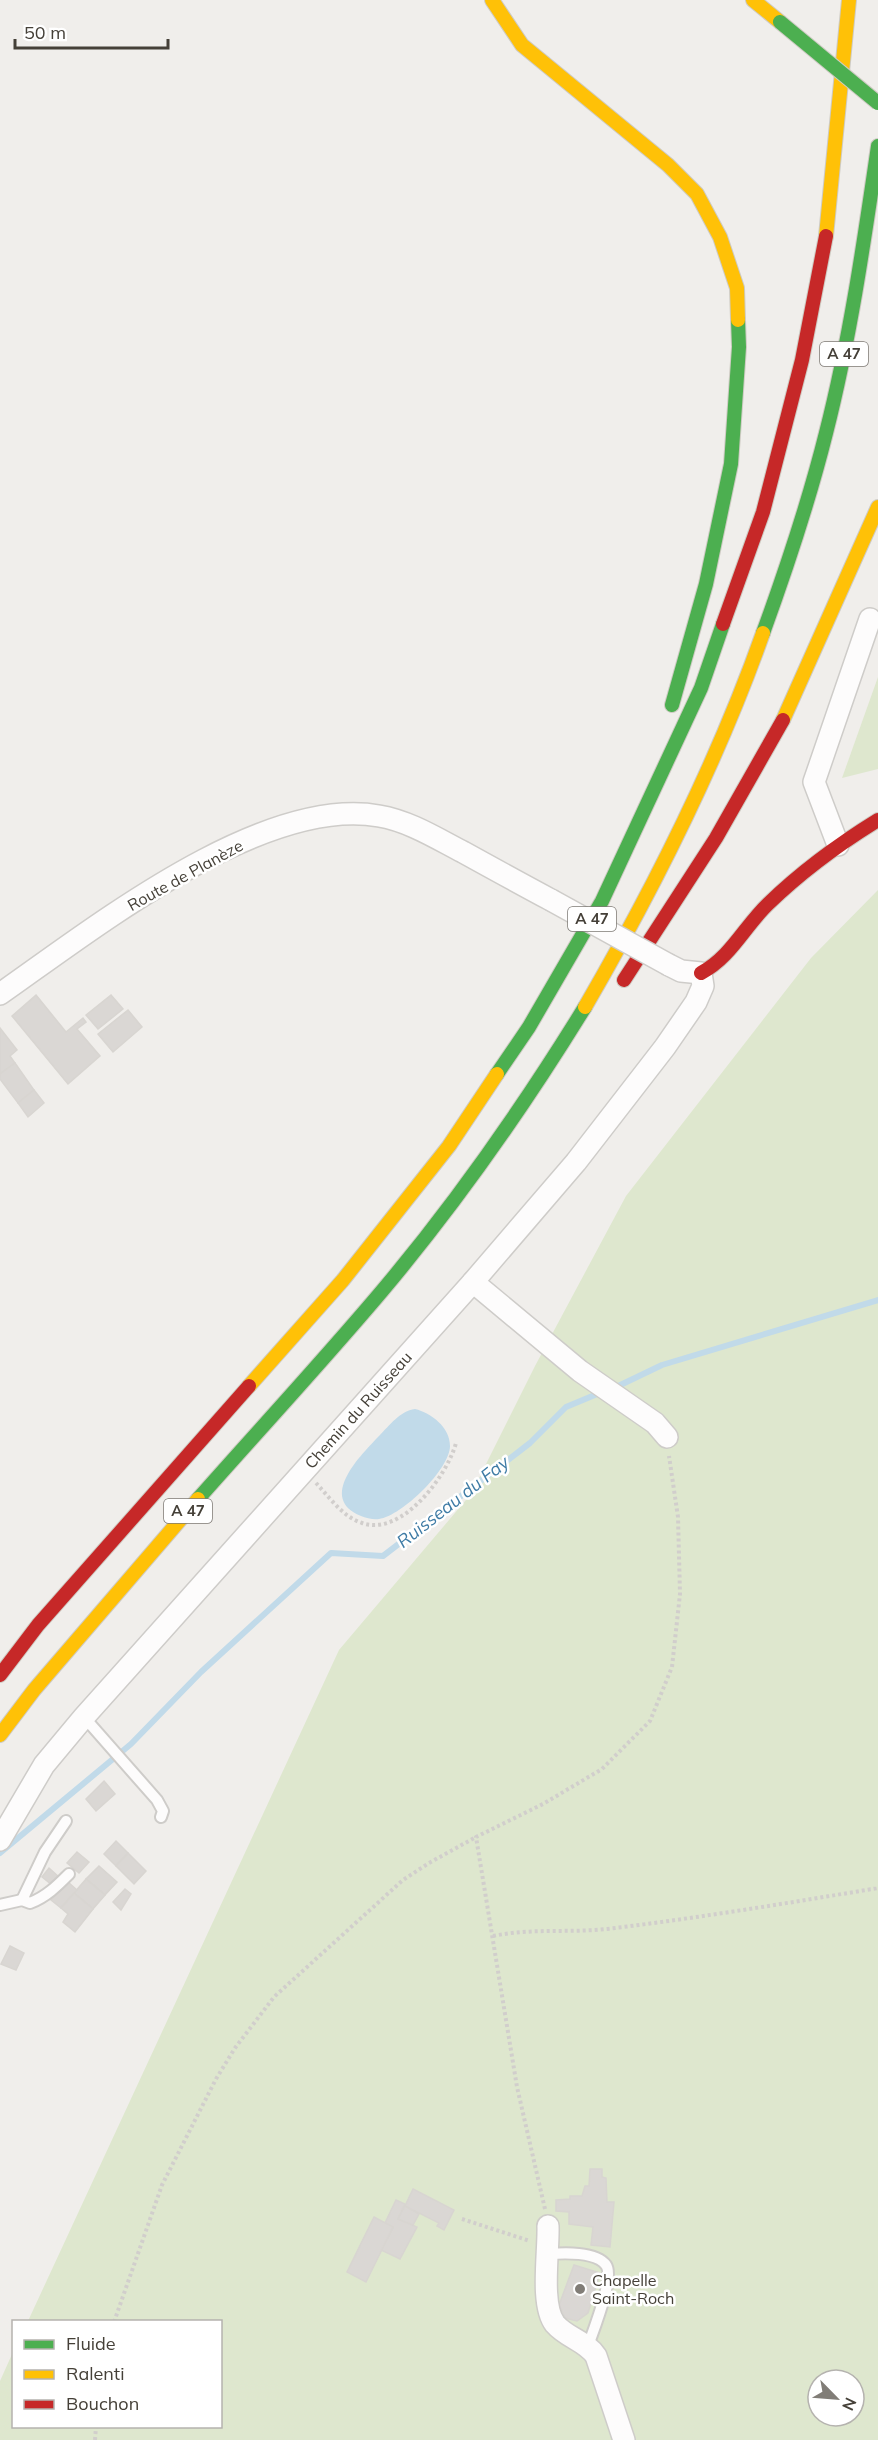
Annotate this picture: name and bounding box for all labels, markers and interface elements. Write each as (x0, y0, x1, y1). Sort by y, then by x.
scale bar (15, 12, 168, 50)
text: 50 m (24, 21, 66, 44)
road number: A 47 (820, 342, 868, 366)
street label: Route de Planèze (124, 835, 246, 915)
road number: A 47 (568, 907, 616, 931)
street label: Chemin du Ruisseau (300, 1347, 416, 1473)
water label: Ruisseau du Fay (392, 1450, 515, 1553)
road number: A 47 (164, 1499, 212, 1523)
place label: Chapelle Saint-Roch (592, 2270, 674, 2308)
marker: Chapelle Saint-Roch (573, 2282, 587, 2296)
legend (12, 2320, 222, 2428)
text: Fluide (66, 2332, 116, 2355)
text: Ralenti (66, 2362, 124, 2385)
north arrow (806, 2368, 866, 2428)
text: Bouchon (66, 2392, 139, 2415)
text: N (838, 2395, 861, 2414)

